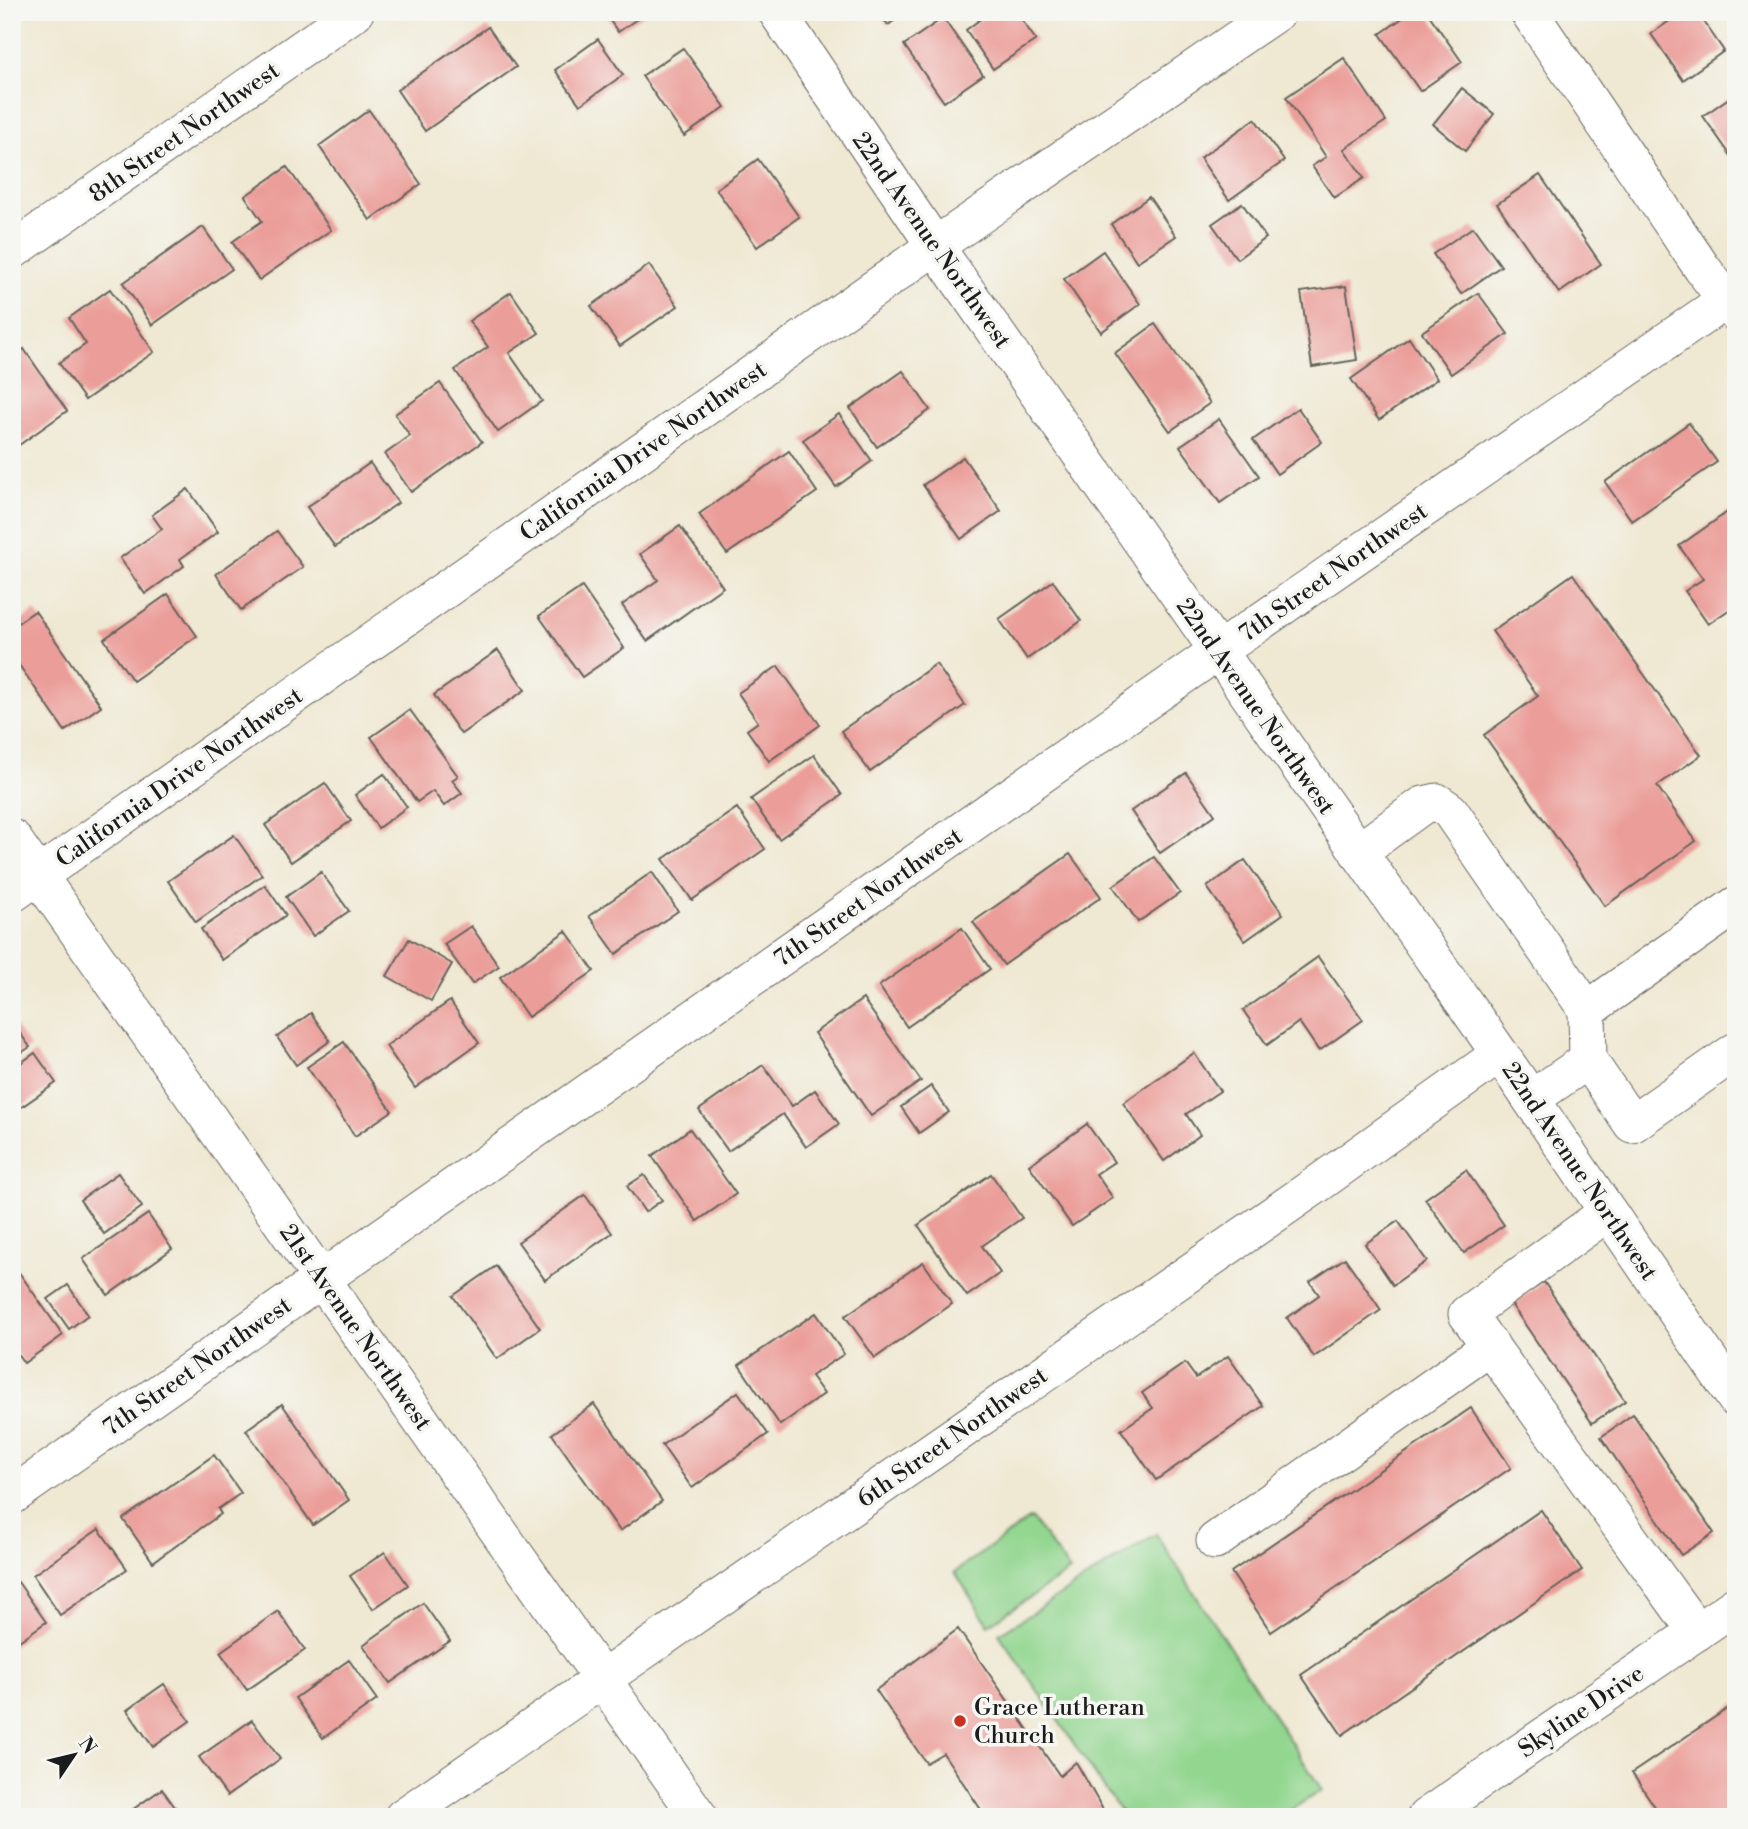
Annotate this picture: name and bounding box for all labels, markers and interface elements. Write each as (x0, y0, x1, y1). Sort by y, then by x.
street label: 8th Street Northwest (84, 56, 286, 210)
street label: 22nd Avenue Northwest (845, 127, 1017, 355)
street label: California Drive Northwest (514, 355, 773, 548)
street label: 7th Street Northwest (1234, 496, 1434, 649)
street label: 22nd Avenue Northwest (1169, 593, 1341, 821)
street label: California Drive Northwest (50, 681, 309, 874)
street label: 7th Street Northwest (769, 821, 969, 974)
street label: 22nd Avenue Northwest (1495, 1057, 1664, 1287)
street label: 21st Avenue Northwest (273, 1219, 438, 1437)
street label: 7th Street Northwest (98, 1290, 298, 1443)
street label: 6th Street Northwest (852, 1361, 1054, 1515)
street label: Skyline Drive (1513, 1659, 1650, 1765)
place label: Grace Lutheran Church (974, 1693, 1145, 1751)
marker: Grace Lutheran Church (952, 1713, 968, 1729)
north arrow (38, 1720, 108, 1790)
text: N (73, 1733, 101, 1759)

